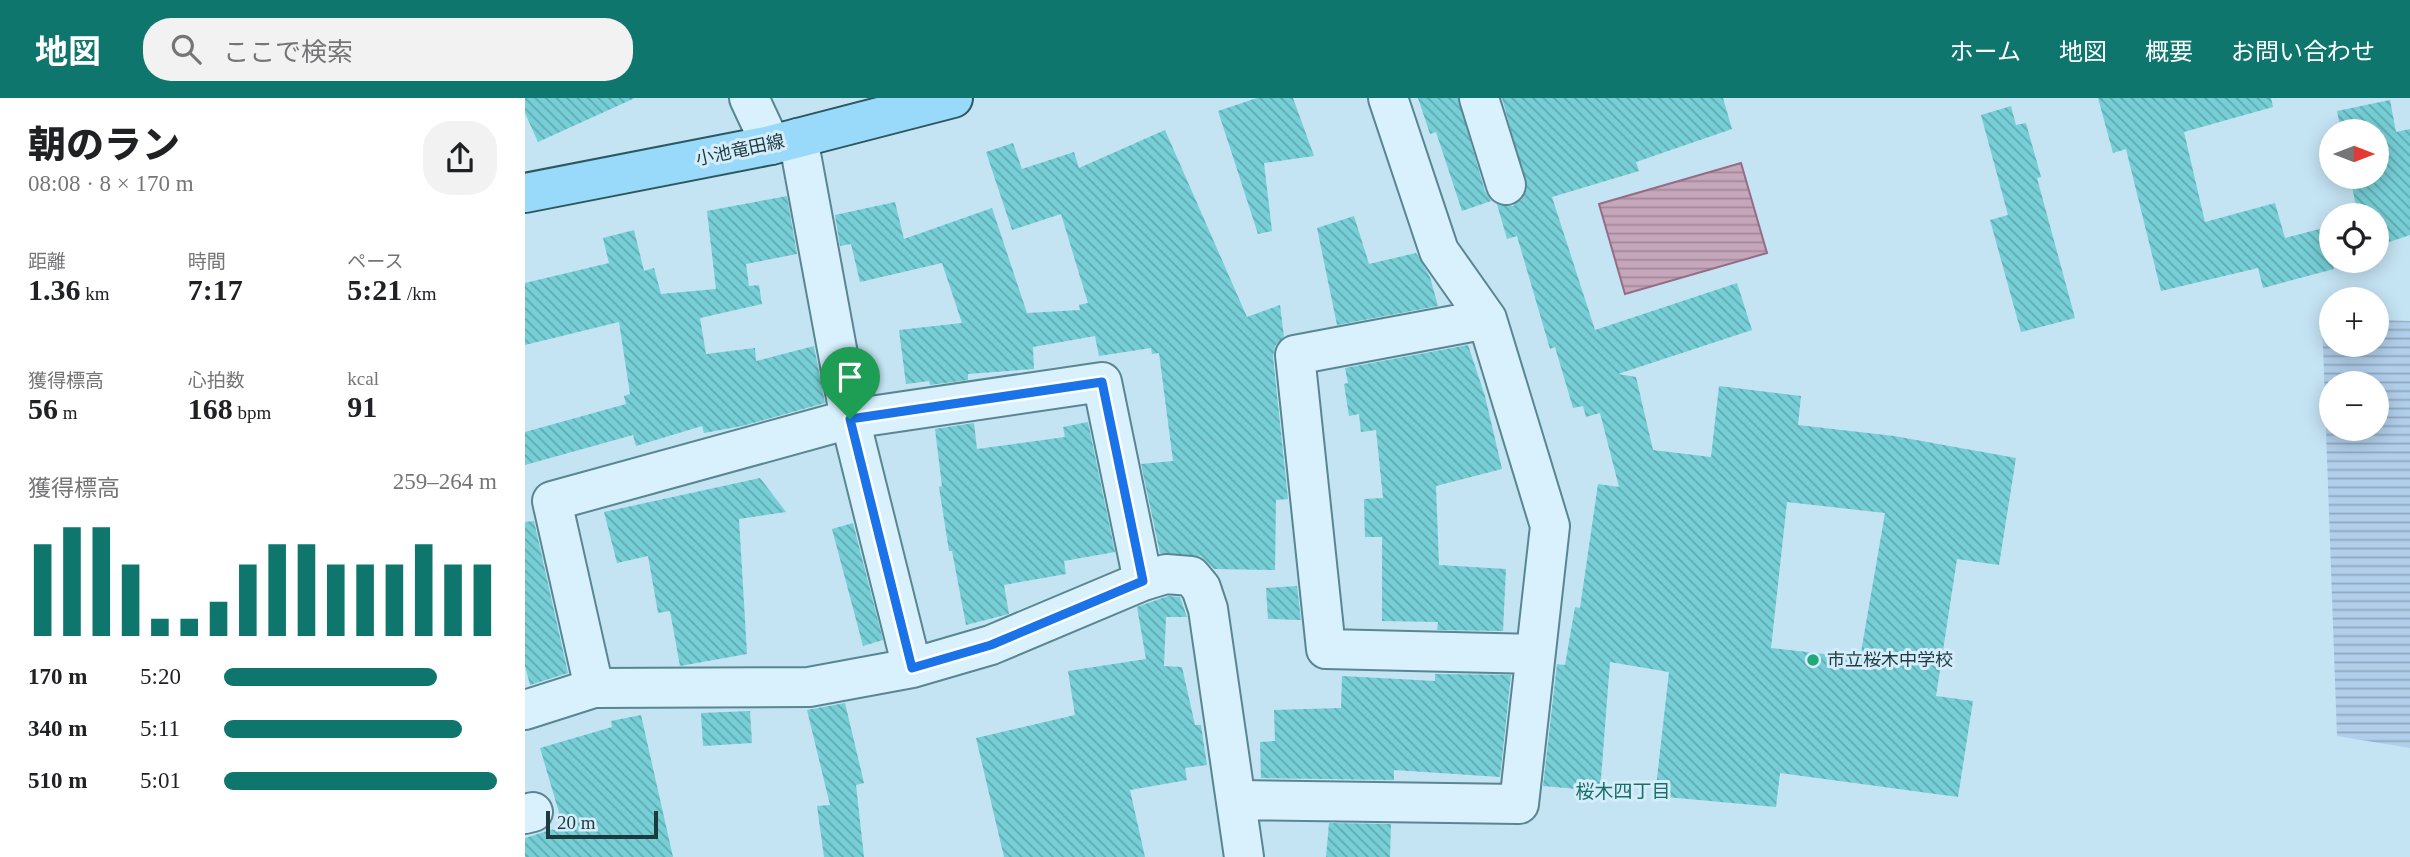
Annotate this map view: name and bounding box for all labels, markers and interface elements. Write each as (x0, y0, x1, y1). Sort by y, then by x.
search box (143, 18, 633, 81)
icon: search (167, 30, 205, 68)
text: 地図 (35, 34, 101, 70)
text: ここで検索 (223, 38, 353, 67)
text: ホーム (1950, 39, 2021, 65)
text: 地図 (2059, 39, 2107, 65)
text: 概要 (2145, 39, 2193, 65)
text: お問い合わせ (2231, 39, 2375, 65)
north arrow (2319, 119, 2389, 189)
map controls (2319, 119, 2389, 441)
button: share (423, 121, 497, 195)
text: 朝のラン (28, 124, 180, 166)
street label: 小池竜田線 (694, 131, 786, 169)
text: 08:08 · 8 × 170 m (28, 171, 194, 196)
button: locate (2319, 203, 2389, 273)
text: 距離 (28, 251, 66, 272)
text: 時間 (188, 251, 226, 272)
text: ペース (347, 251, 403, 272)
text: 1.36 (28, 273, 81, 306)
text: 7:17 (188, 273, 243, 306)
text: 5:21 (347, 273, 402, 306)
text: km (81, 283, 110, 304)
text: /km (402, 283, 437, 304)
button: + (2319, 287, 2389, 357)
pin (820, 347, 880, 419)
icon: arrive (831, 358, 869, 396)
text: kcal (347, 368, 379, 389)
text: 獲得標高 (28, 370, 104, 391)
text: 心拍数 (188, 370, 245, 391)
button: − (2319, 371, 2389, 441)
text: 91 (347, 390, 377, 423)
text: 56 (28, 392, 58, 425)
text: 168 (188, 392, 233, 425)
text: m (58, 402, 78, 423)
text: bpm (233, 402, 271, 423)
text: 259–264 m (393, 469, 497, 494)
text: 獲得標高 (28, 476, 120, 501)
place label: 市立桜木中学校 (1827, 650, 1953, 670)
marker: 市立桜木中学校 (1805, 652, 1821, 668)
text: 170 m (28, 664, 87, 689)
text: 5:20 (140, 664, 181, 689)
text: 340 m (28, 716, 87, 741)
text: 5:11 (140, 716, 180, 741)
text: 510 m (28, 768, 87, 793)
text: 5:01 (140, 768, 181, 793)
district label: 桜木四丁目 (1575, 781, 1671, 802)
scale bar (546, 808, 658, 840)
text: 20 m (557, 812, 596, 833)

